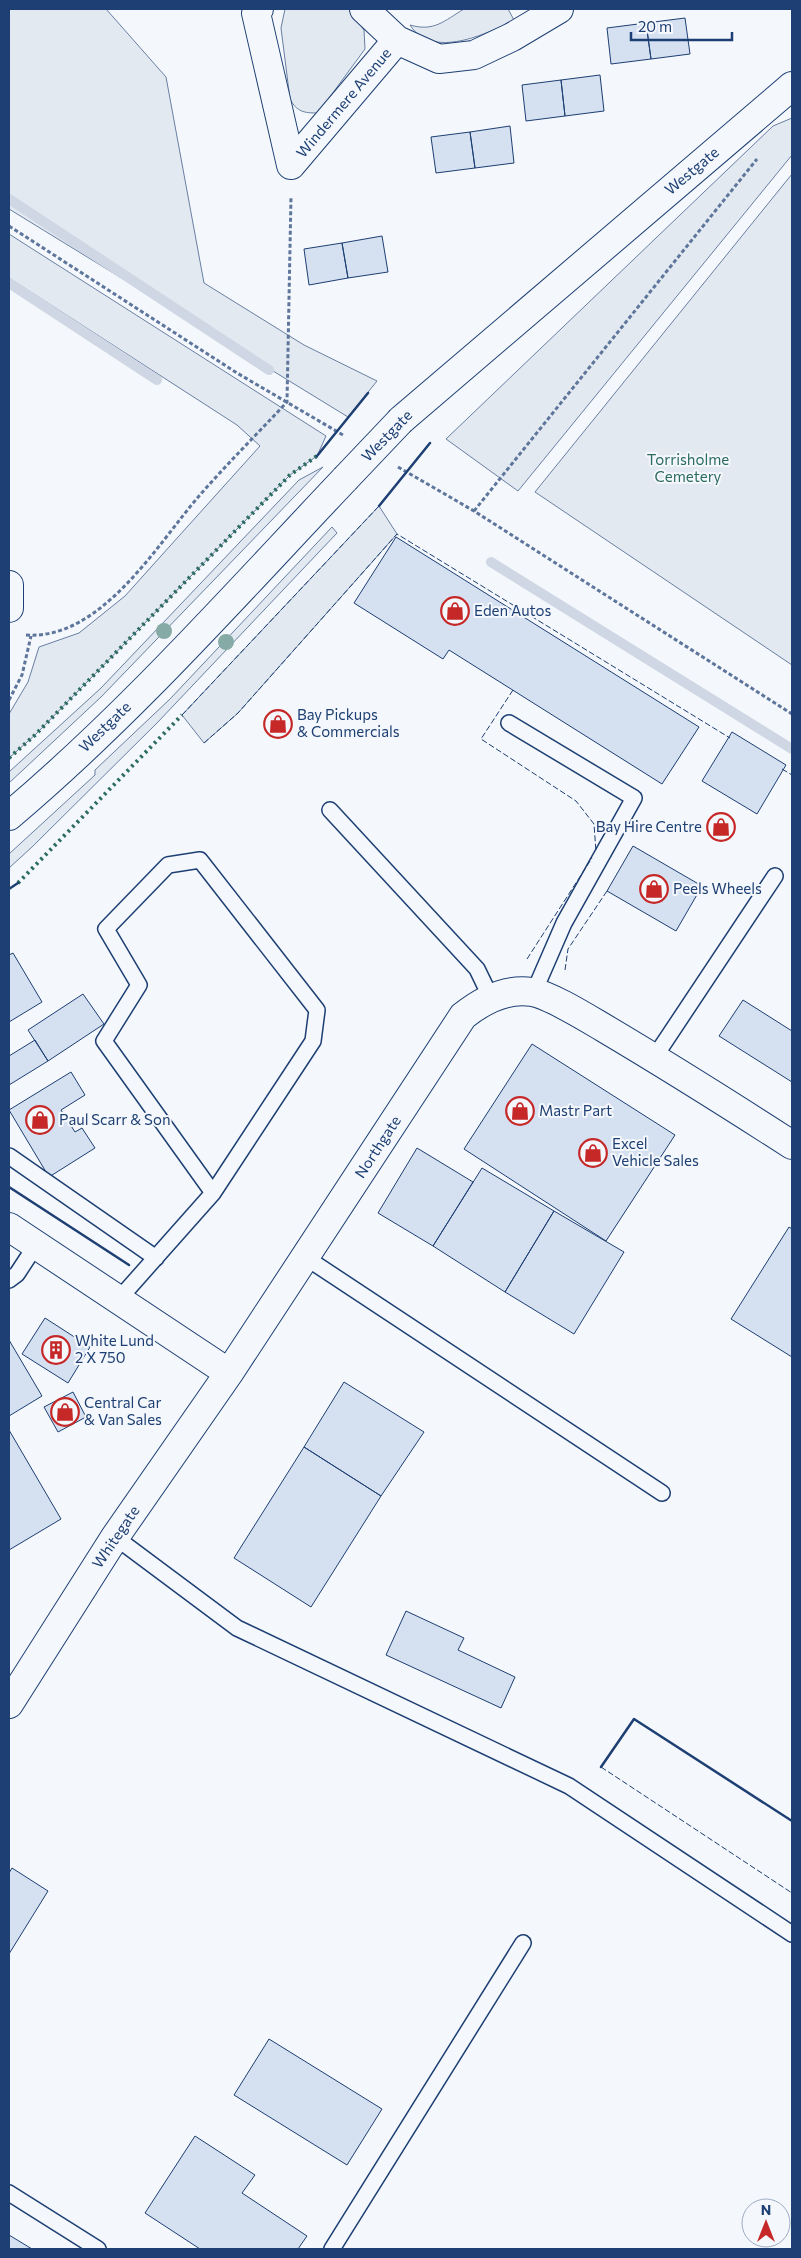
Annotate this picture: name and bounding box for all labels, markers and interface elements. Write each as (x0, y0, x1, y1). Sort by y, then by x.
scale bar (631, 10, 732, 42)
text: 20 m (638, 17, 672, 35)
street label: Windermere Avenue (292, 44, 394, 161)
street label: Westgate (661, 142, 722, 198)
street label: Westgate (357, 406, 415, 465)
park label: Torrisholme Cemetery (647, 450, 729, 485)
shop icon: Eden Autos (440, 596, 470, 626)
place label: Eden Autos (474, 601, 551, 619)
street label: Westgate (75, 697, 134, 755)
place label: Bay Pickups & Commercials (297, 705, 400, 740)
shop icon: Bay Pickups & Commercials (263, 709, 293, 739)
shop icon: Bay Hire Centre (706, 812, 736, 842)
place label: Bay Hire Centre (596, 817, 702, 835)
shop icon: Peels Wheels (639, 874, 669, 904)
place label: Peels Wheels (673, 879, 762, 897)
shop icon: Mastr Part (505, 1096, 535, 1126)
place label: Mastr Part (539, 1101, 612, 1119)
shop icon: Paul Scarr & Son (25, 1105, 55, 1135)
place label: Paul Scarr & Son (59, 1110, 170, 1128)
street label: Northgate (350, 1112, 404, 1181)
place label: Excel Vehicle Sales (612, 1134, 699, 1169)
shop icon: Excel Vehicle Sales (578, 1138, 608, 1168)
place label: White Lund 2 X 750 (75, 1331, 154, 1366)
building icon: White Lund 2 X 750 (41, 1335, 71, 1365)
place label: Central Car & Van Sales (84, 1393, 162, 1428)
shop icon: Central Car & Van Sales (50, 1397, 80, 1427)
street label: Whitegate (88, 1502, 143, 1571)
north arrow (741, 2198, 791, 2248)
text: N (761, 2201, 771, 2218)

